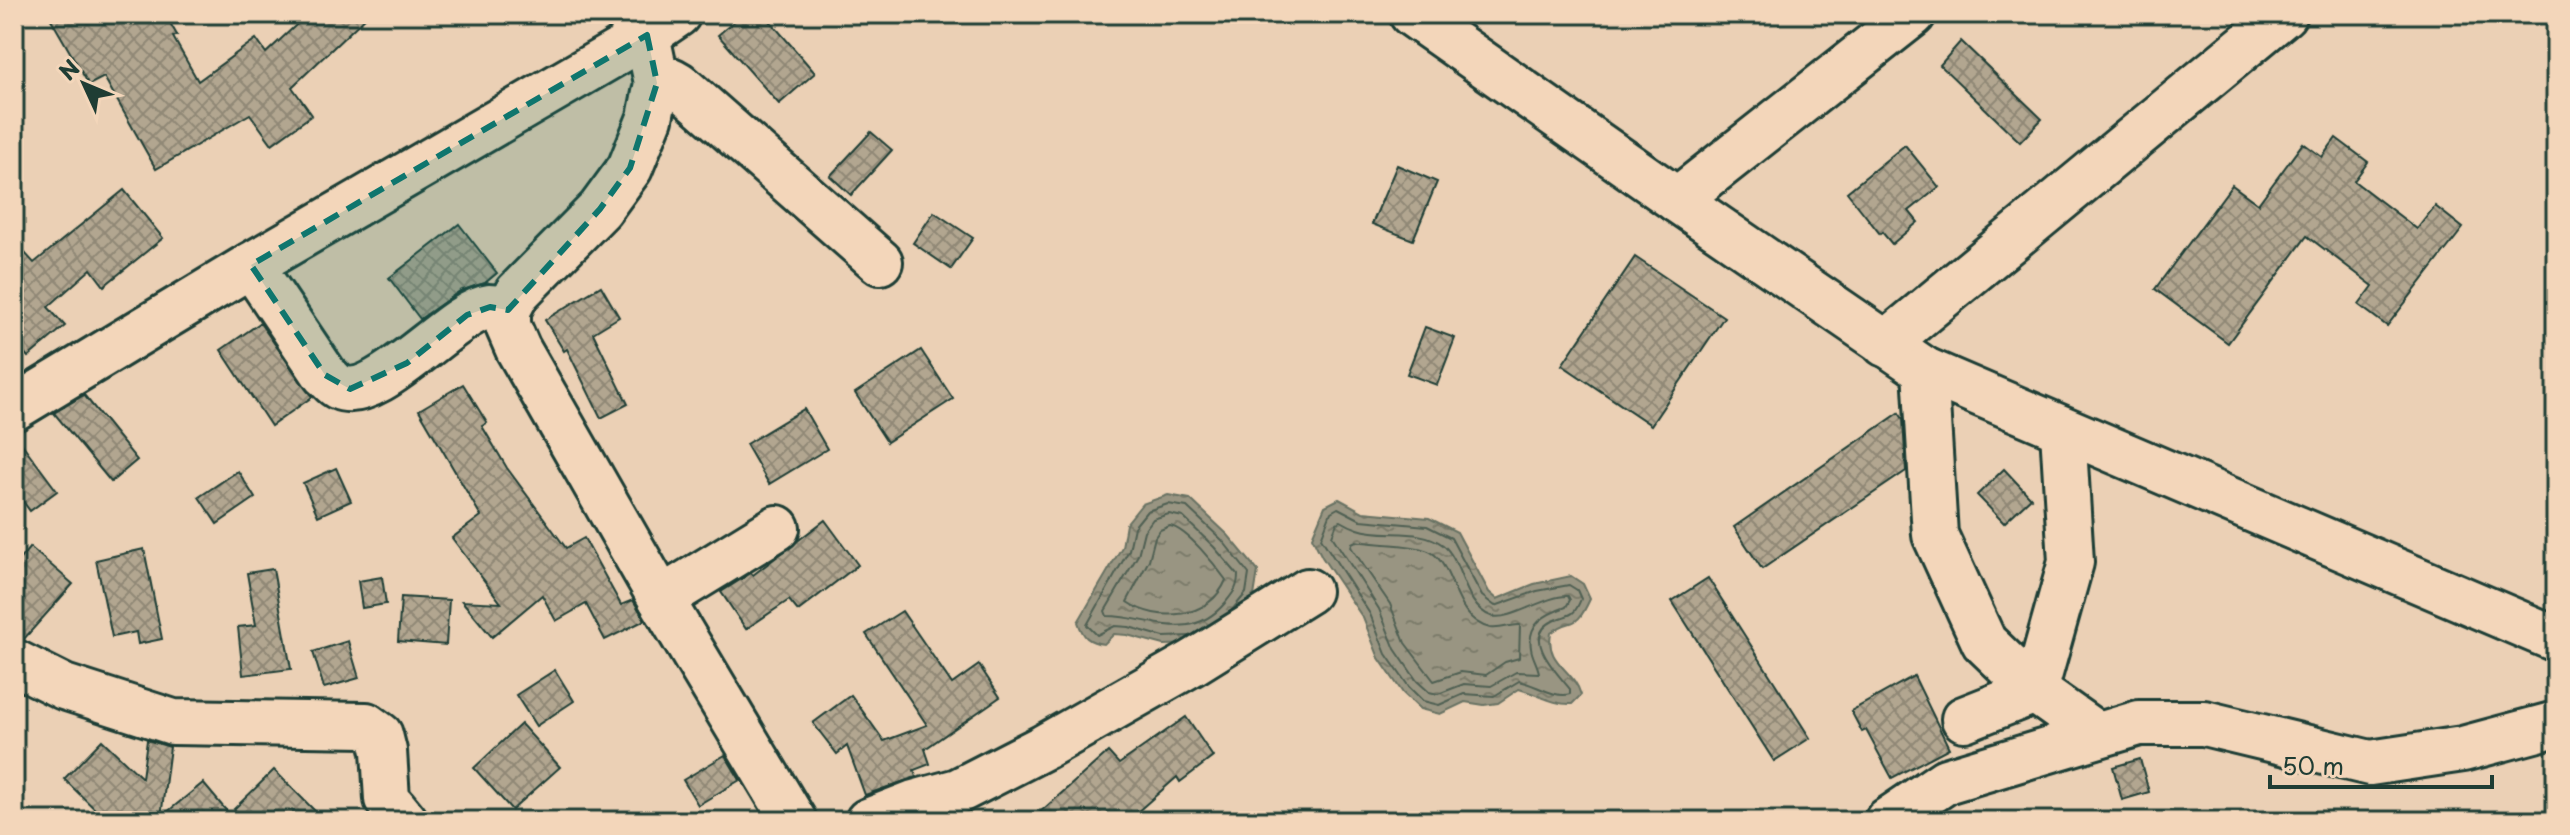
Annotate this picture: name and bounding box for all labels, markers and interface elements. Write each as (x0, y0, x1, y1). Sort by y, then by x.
north arrow (44, 44, 124, 124)
text: N (51, 51, 86, 87)
scale bar (2270, 739, 2492, 789)
text: 50 m (2282, 747, 2344, 783)

